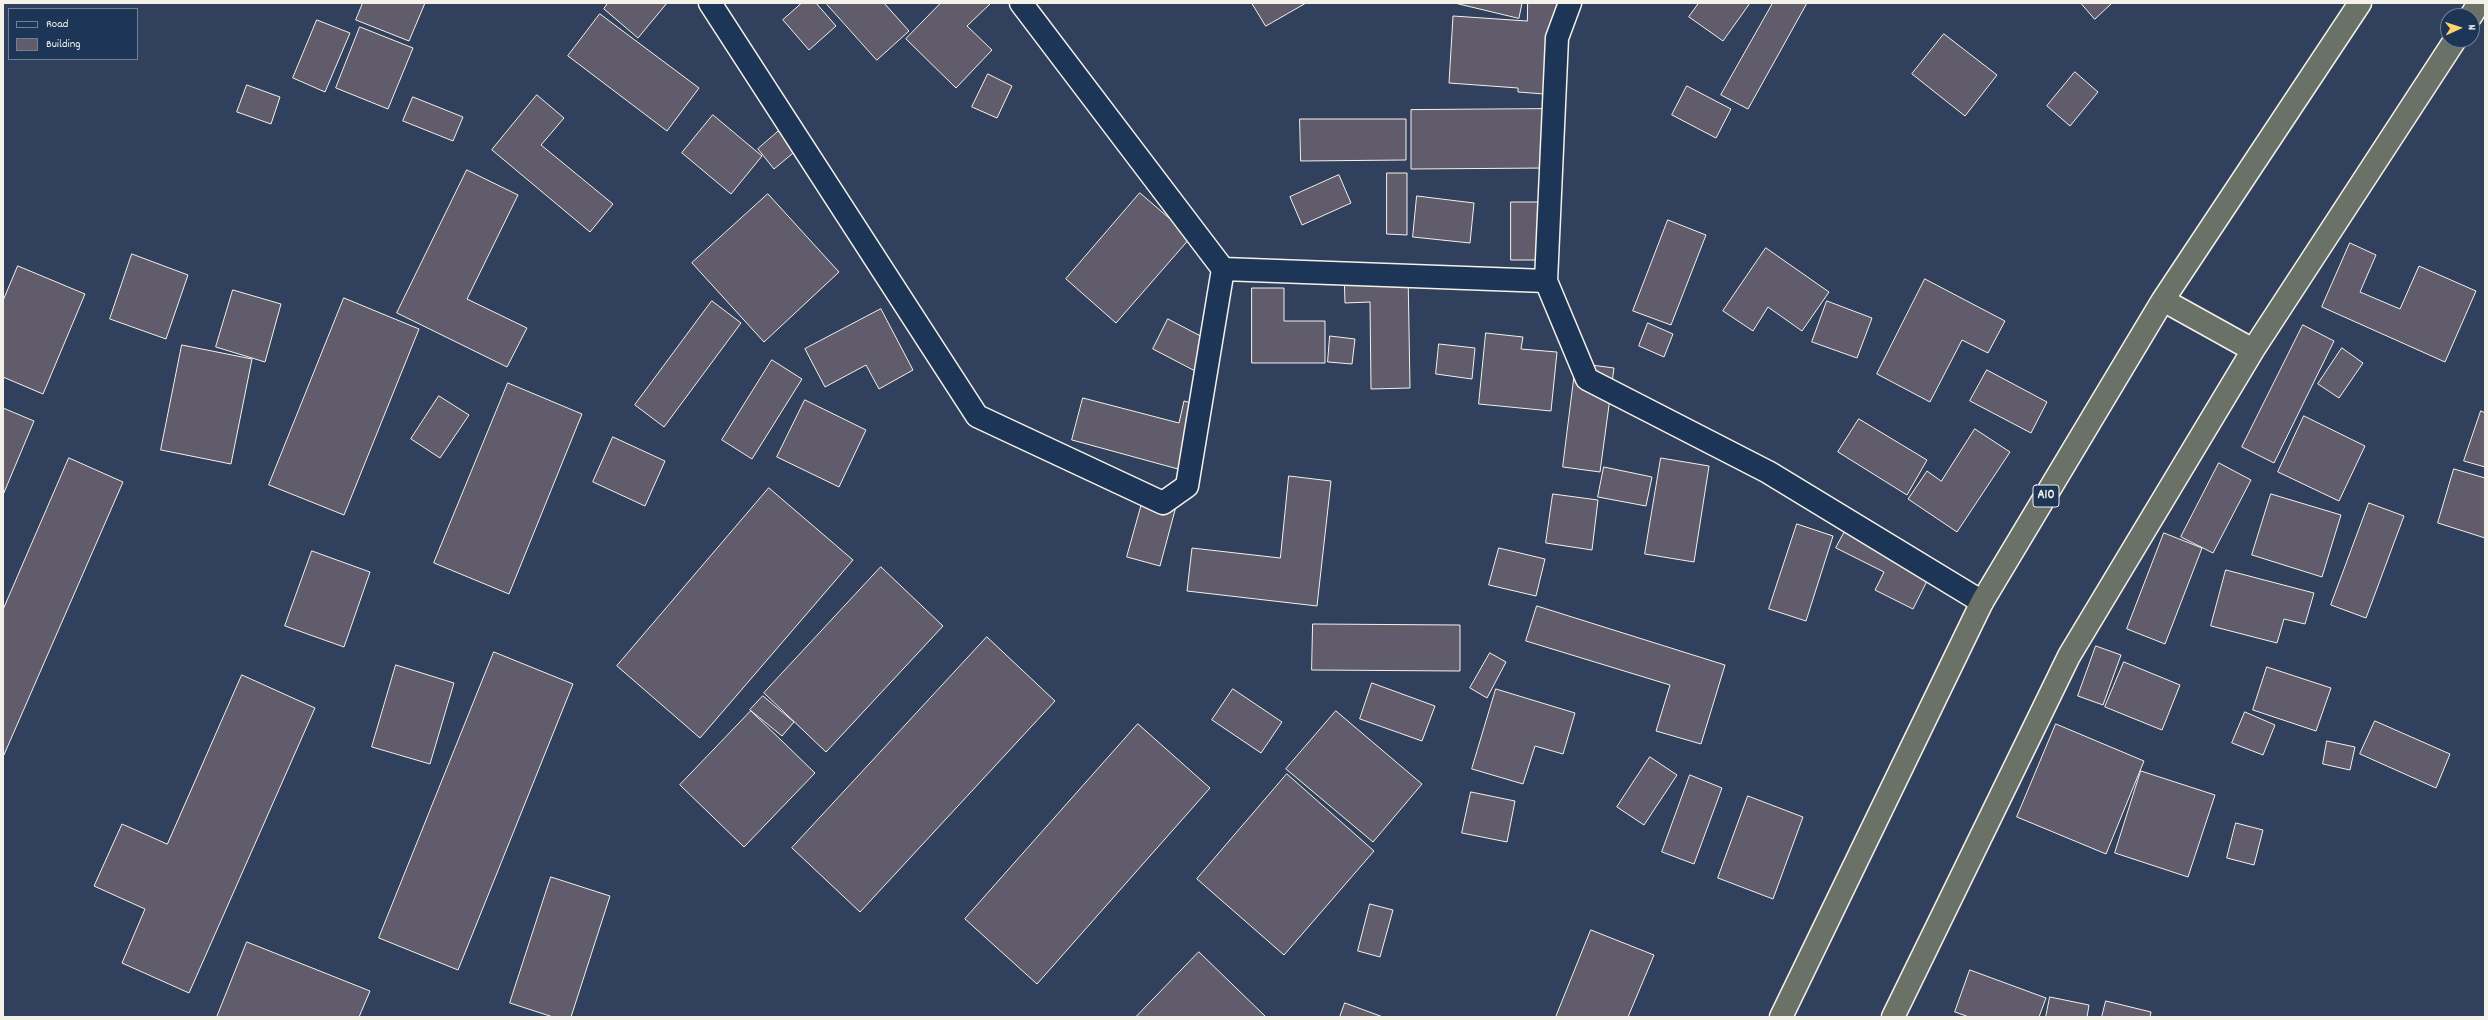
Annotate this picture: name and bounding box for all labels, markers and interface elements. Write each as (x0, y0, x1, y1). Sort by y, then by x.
legend (8, 8, 138, 60)
north arrow (2440, 8, 2480, 48)
text: Road (46, 16, 68, 33)
text: N (2463, 24, 2479, 31)
text: Building (46, 36, 81, 53)
road number: A10 (2033, 485, 2059, 507)

